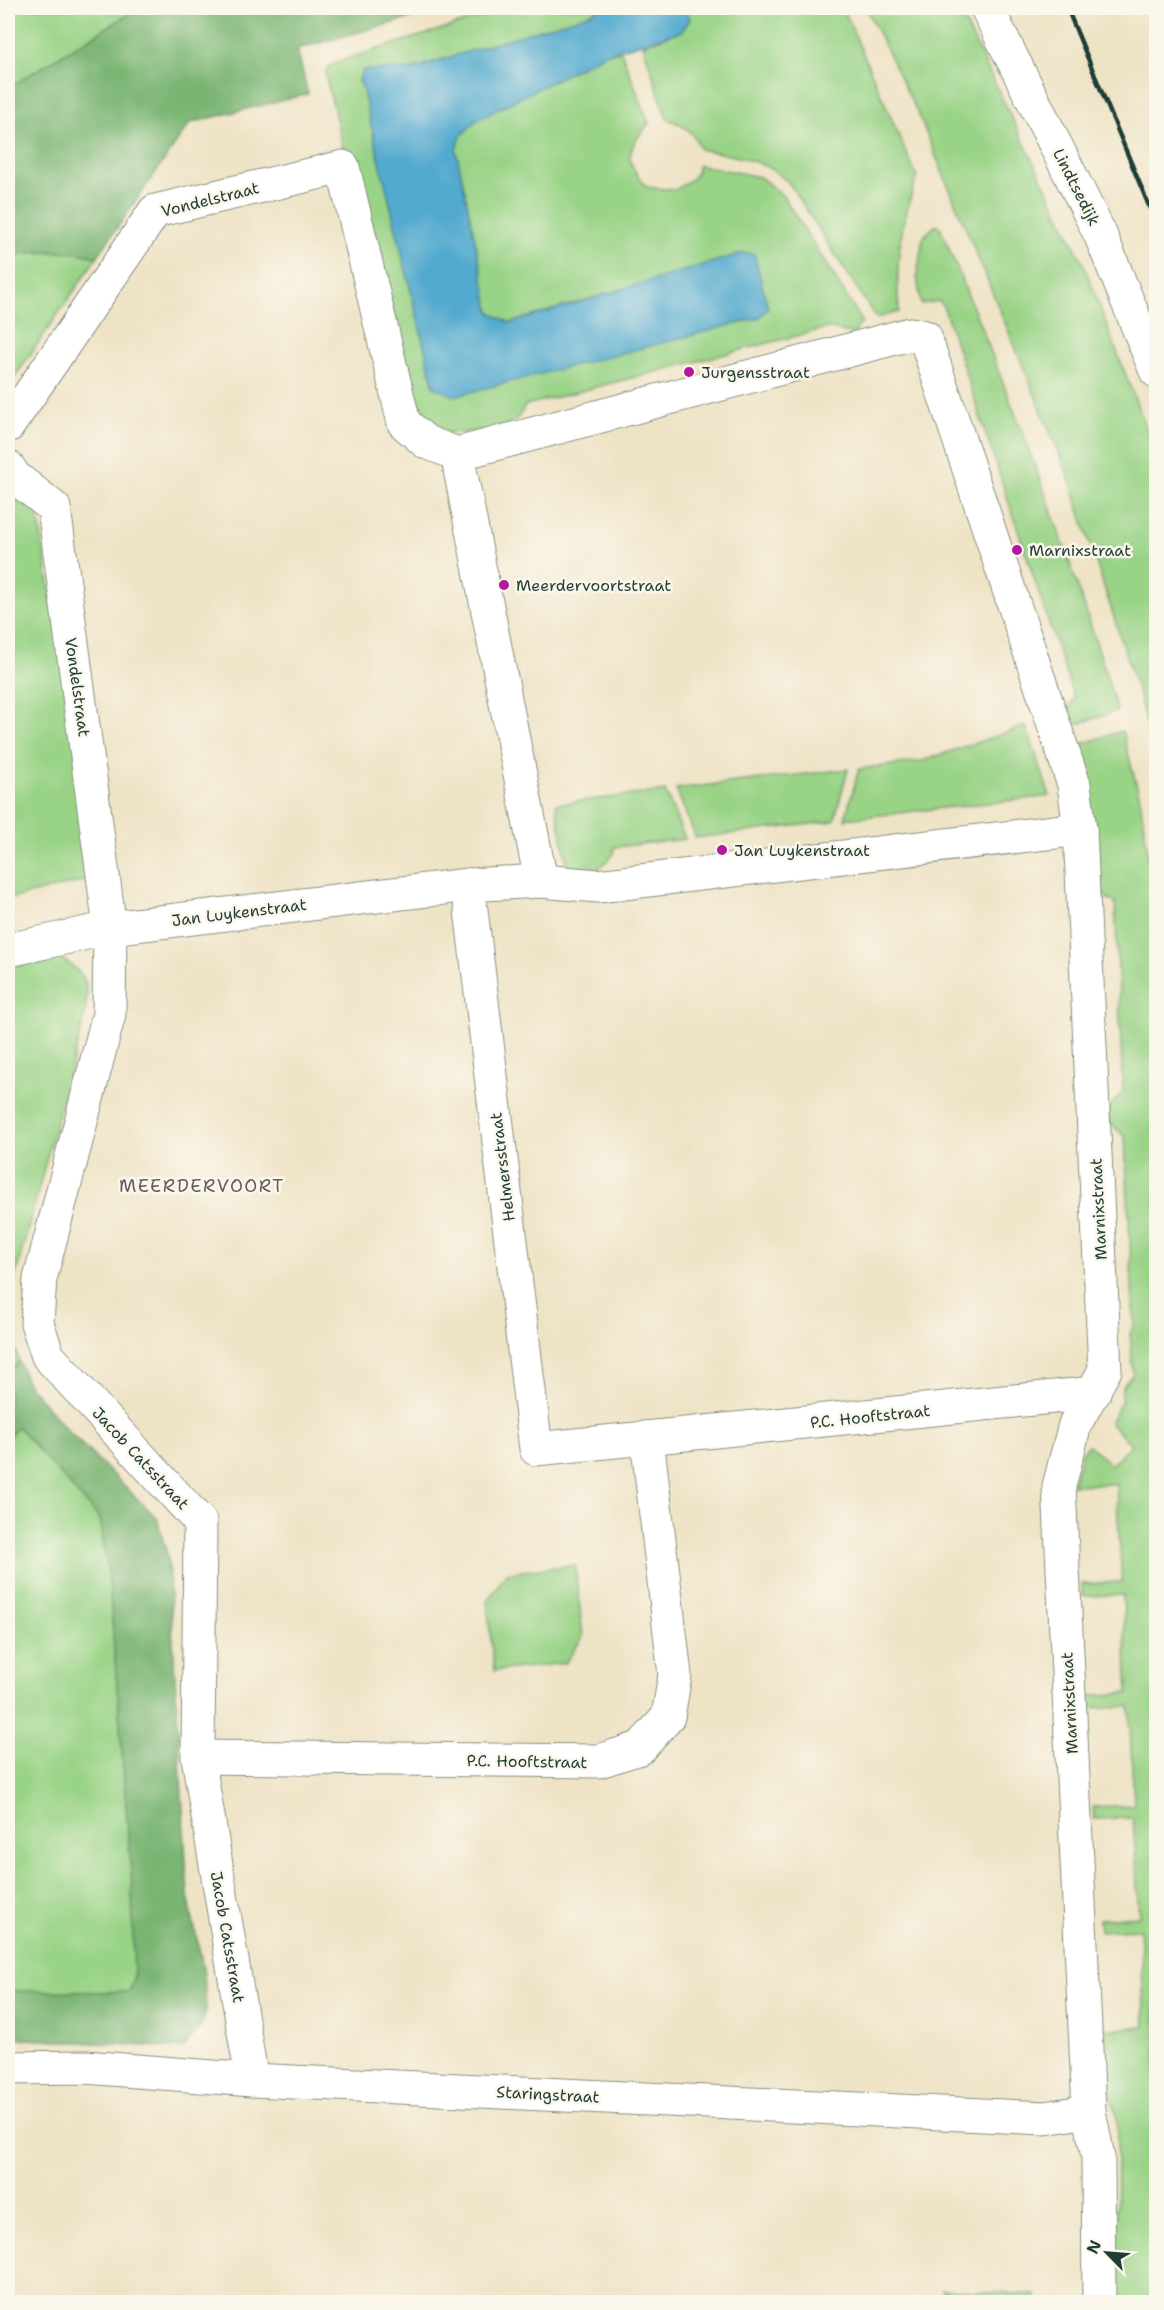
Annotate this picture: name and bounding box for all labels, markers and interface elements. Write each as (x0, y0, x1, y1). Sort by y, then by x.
street label: Lindtsedijk (1048, 145, 1105, 229)
street label: Vondelstraat (159, 177, 261, 222)
place label: Jurgensstraat (701, 362, 810, 383)
marker: Jurgensstraat (682, 365, 696, 379)
place label: Marnixstraat (1029, 540, 1131, 561)
marker: Marnixstraat (1010, 543, 1024, 557)
place label: Meerdervoortstraat (516, 575, 671, 596)
marker: Meerdervoortstraat (497, 578, 511, 592)
street label: Vondelstraat (60, 636, 95, 738)
place label: Jan Luykenstraat (734, 840, 870, 861)
marker: Jan Luykenstraat (715, 843, 729, 857)
street label: Jan Luykenstraat (170, 894, 308, 931)
street label: Helmersstraat (485, 1111, 520, 1223)
street label: Marnixstraat (1085, 1157, 1112, 1261)
district label: MEERDERVOORT (119, 1174, 285, 1198)
street label: P.C. Hooftstraat (809, 1400, 931, 1433)
street label: Jacob Catsstraat (88, 1403, 194, 1514)
street label: Marnixstraat (1056, 1651, 1083, 1755)
street label: P.C. Hooftstraat (466, 1750, 587, 1773)
street label: Jacob Catsstraat (206, 1870, 249, 2004)
street label: Staringstraat (496, 2081, 600, 2108)
north arrow (1077, 2223, 1137, 2283)
text: N (1082, 2237, 1106, 2257)

